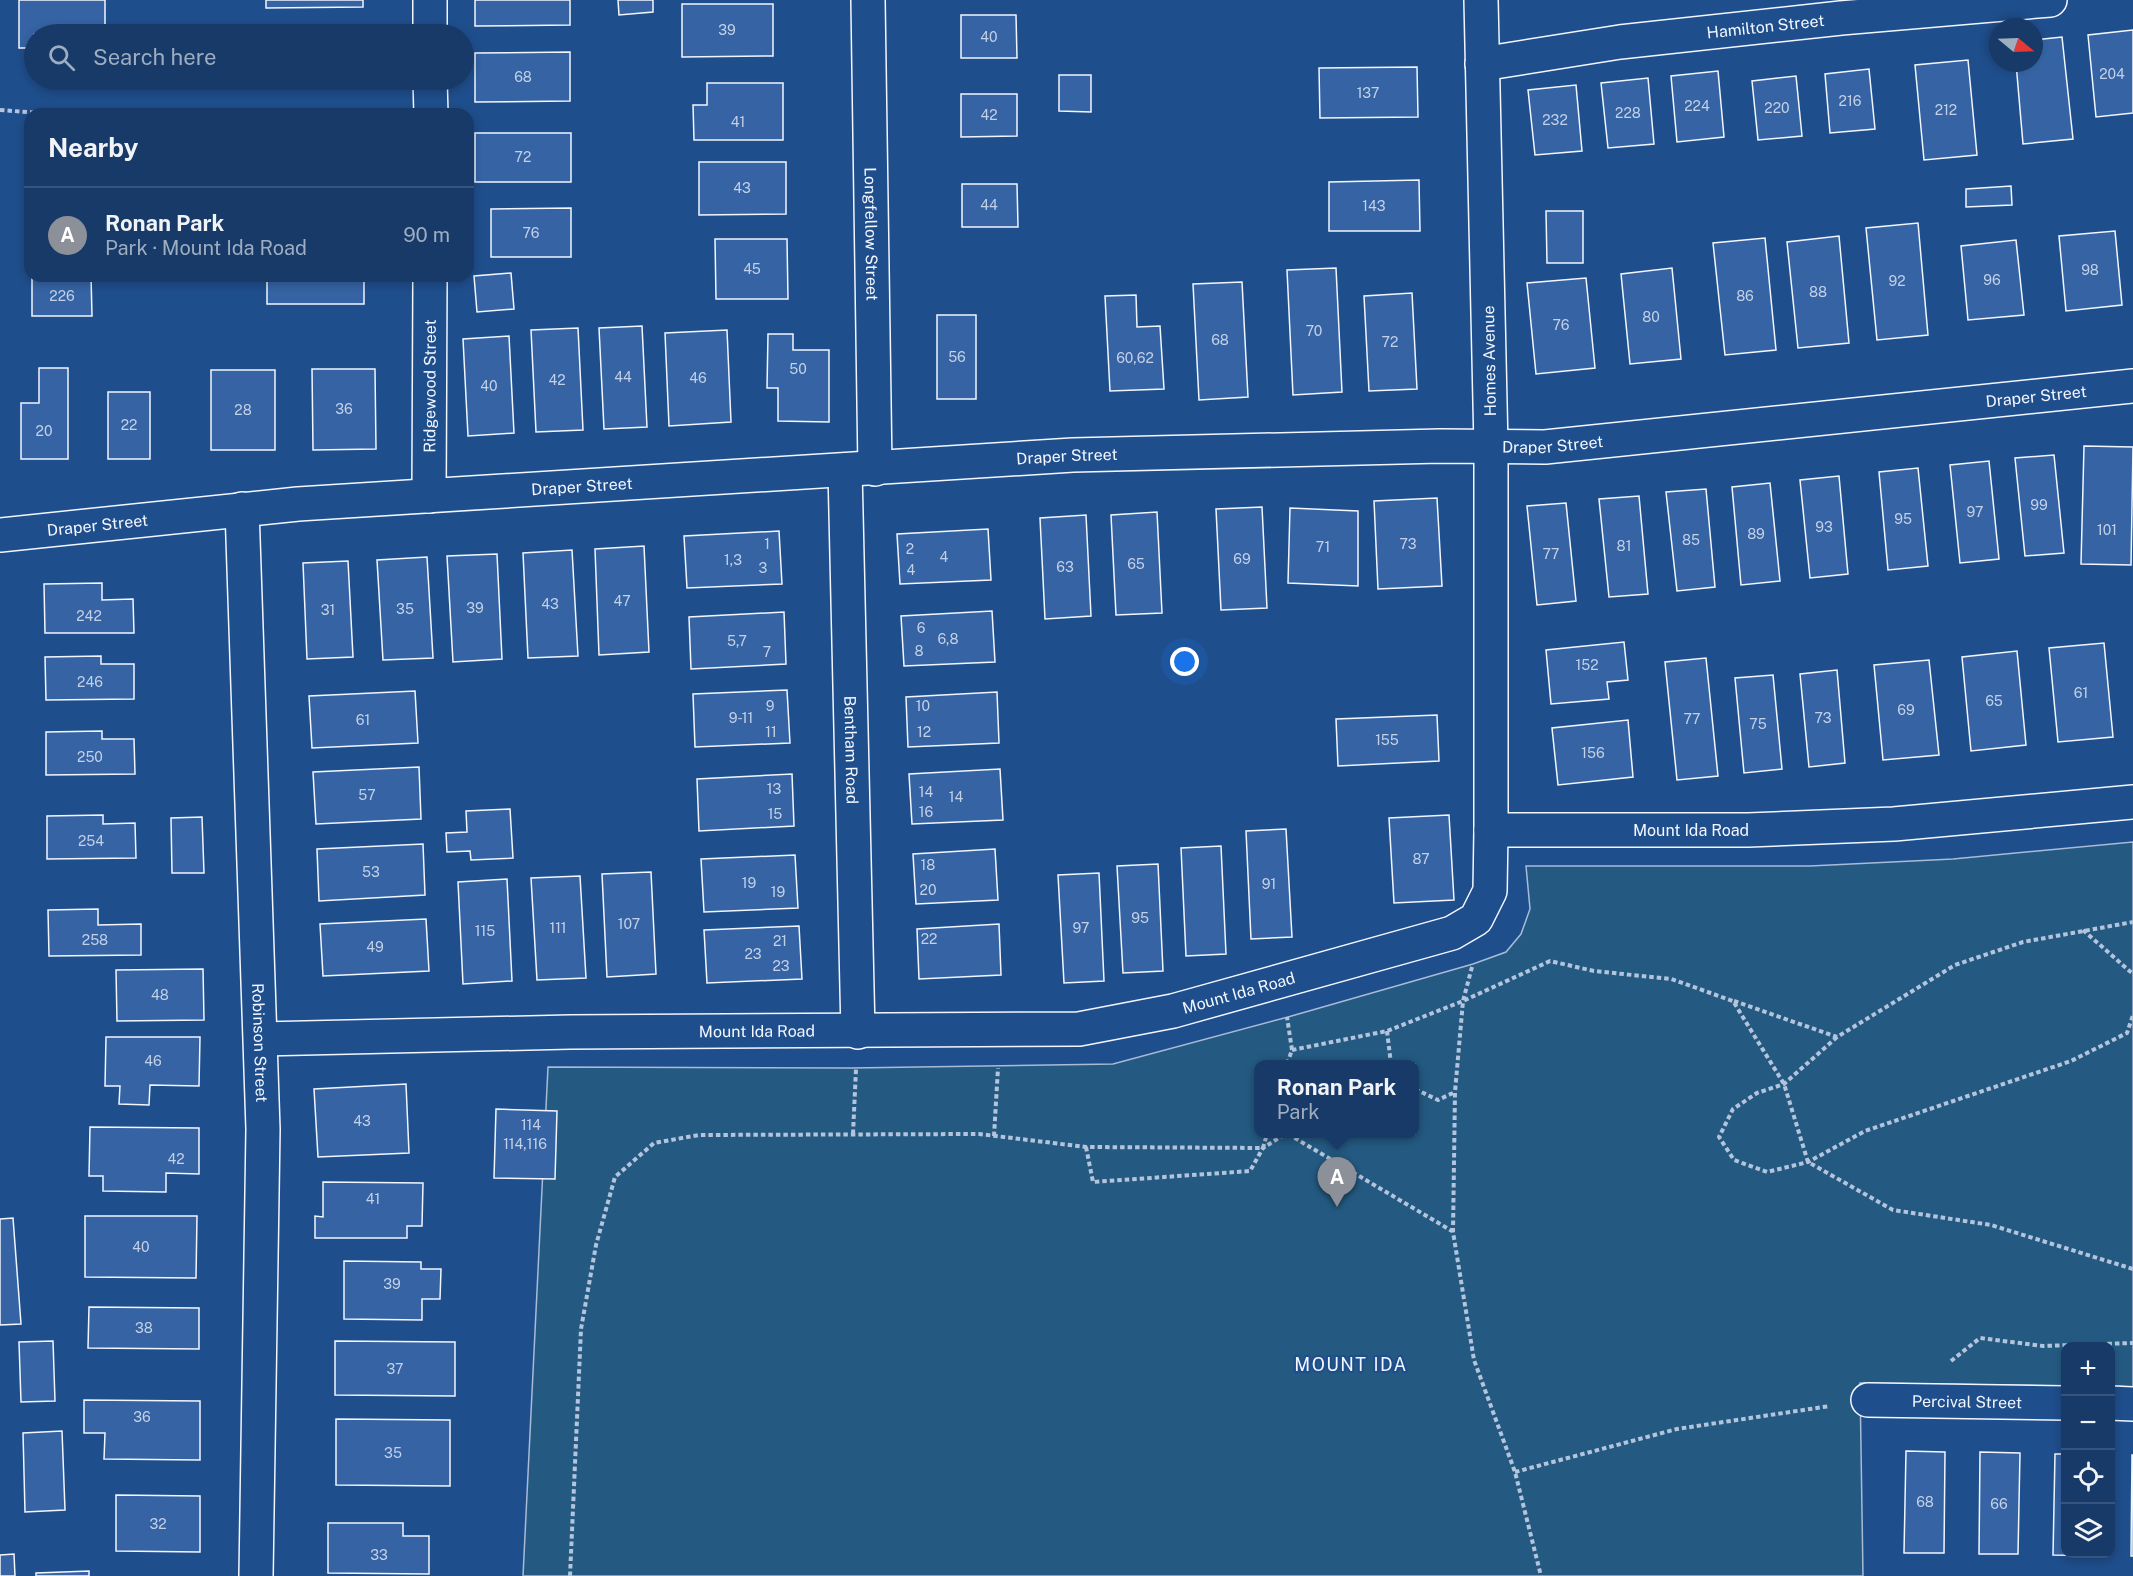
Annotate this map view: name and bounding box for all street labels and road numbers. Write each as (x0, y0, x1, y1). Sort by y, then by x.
street label: Hamilton Street (1706, 11, 1825, 43)
street label: Longfellow Street (860, 167, 881, 301)
street label: Homes Avenue (1479, 305, 1500, 417)
street label: Ridgewood Street (420, 319, 440, 453)
street label: Draper Street (1985, 382, 2088, 411)
street label: Draper Street (1502, 432, 1604, 457)
street label: Draper Street (1016, 445, 1118, 469)
street label: Draper Street (531, 474, 633, 499)
street label: Draper Street (46, 511, 149, 540)
street label: Bentham Road (840, 695, 862, 805)
street label: Mount Ida Road (1633, 821, 1749, 840)
street label: Mount Ida Road (1180, 968, 1297, 1018)
street label: Robinson Street (248, 983, 271, 1103)
street label: Mount Ida Road (699, 1022, 815, 1041)
street label: Percival Street (1912, 1392, 2022, 1412)

